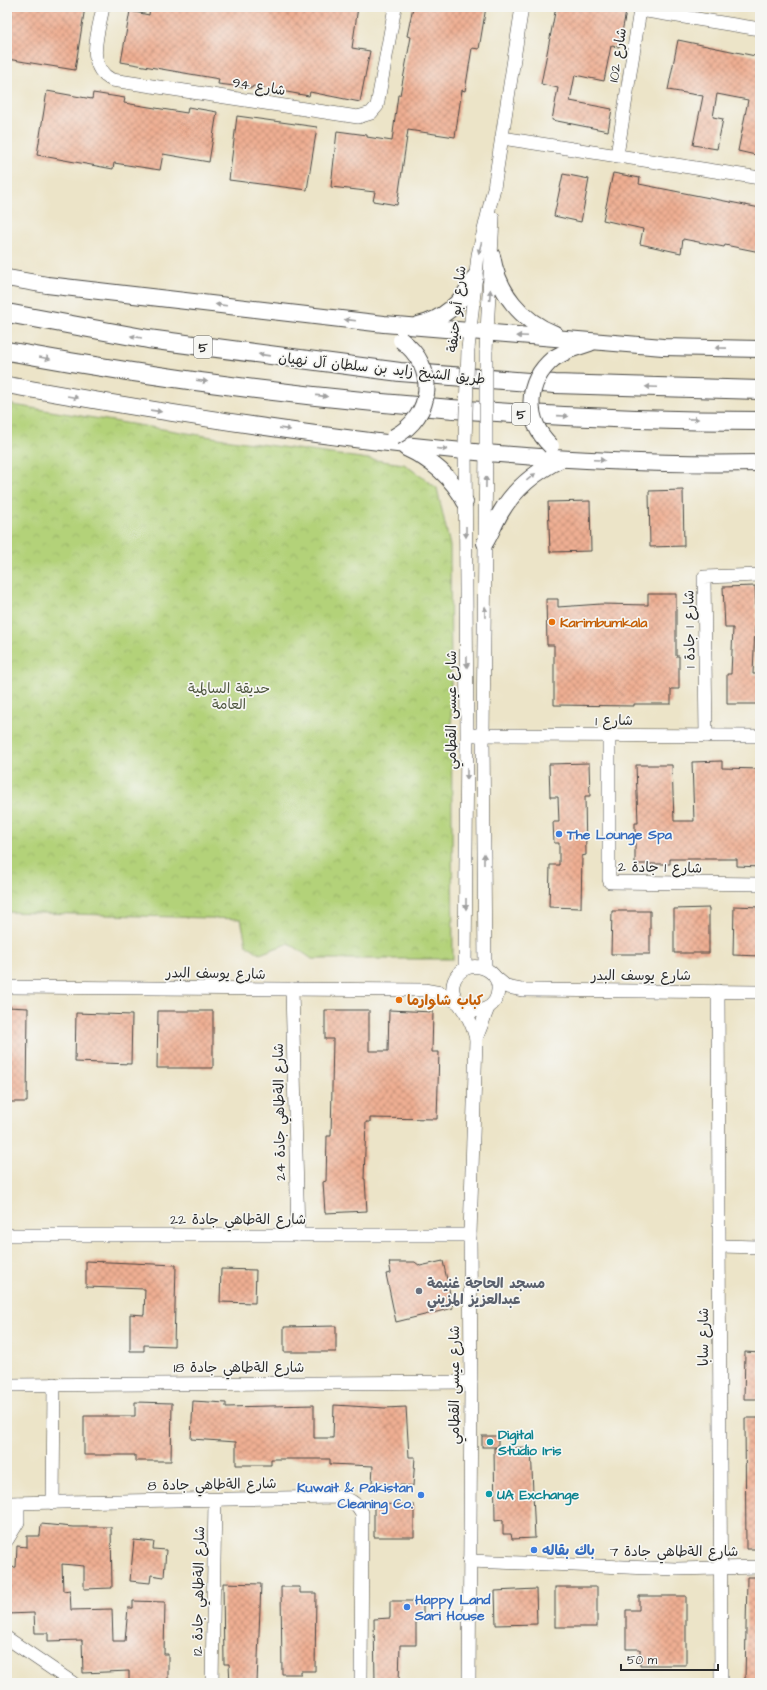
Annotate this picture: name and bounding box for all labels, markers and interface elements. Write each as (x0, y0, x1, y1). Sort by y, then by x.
street label: شارع 102 (604, 27, 632, 84)
street label: شارع 94 (231, 73, 287, 101)
one-way arrow (476, 241, 482, 254)
street label: شارع أبو حنيفة (443, 265, 471, 353)
one-way arrow (486, 289, 493, 301)
one-way arrow (215, 302, 227, 308)
one-way arrow (344, 317, 356, 324)
one-way arrow (516, 332, 528, 339)
one-way arrow (129, 334, 142, 340)
road number: 5 (194, 336, 212, 358)
one-way arrow (714, 345, 727, 351)
street label: طريق الشيخ زايد بن سلطان آل نهيان (277, 348, 486, 390)
one-way arrow (258, 352, 270, 358)
one-way arrow (39, 356, 51, 362)
one-way arrow (196, 378, 208, 384)
one-way arrow (645, 383, 657, 390)
one-way arrow (316, 393, 328, 399)
one-way arrow (67, 394, 79, 400)
road number: 5 (512, 403, 530, 425)
one-way arrow (150, 408, 162, 414)
one-way arrow (557, 413, 569, 420)
one-way arrow (687, 416, 699, 423)
one-way arrow (279, 426, 291, 432)
one-way arrow (436, 445, 448, 452)
one-way arrow (593, 456, 605, 463)
one-way arrow (526, 473, 537, 482)
one-way arrow (483, 475, 489, 488)
one-way arrow (463, 526, 469, 539)
street label: شارع 1 جادة 1 (679, 590, 701, 668)
one-way arrow (481, 606, 488, 618)
place label: Karimbumkala (560, 613, 648, 633)
marker: Karimbumkala (547, 617, 557, 627)
street label: شارع عيسى القطامي (442, 650, 464, 770)
one-way arrow (464, 656, 470, 669)
park label: حديقة السالمية العامة (188, 679, 270, 715)
street label: شارع 1 (595, 711, 633, 731)
one-way arrow (464, 768, 470, 781)
place label: The Lounge Spa (566, 825, 673, 846)
marker: The Lounge Spa (554, 829, 564, 839)
one-way arrow (481, 852, 487, 865)
street label: شارع 1 جادة 2 (618, 857, 702, 879)
one-way arrow (463, 898, 469, 911)
street label: شارع يوسف البدر (165, 963, 266, 985)
street label: شارع يوسف البدر (590, 966, 691, 986)
place label: كباب شاوارما (407, 991, 484, 1011)
marker: كباب شاوارما (394, 995, 404, 1005)
street label: شارع الةطاهي جادة 24 (269, 1043, 293, 1181)
street label: شارع الةطاهي جادة 22 (170, 1210, 306, 1232)
place label: مسجد الحاجة غنيمة عبدالعزيز المزيني (427, 1274, 545, 1312)
marker: مسجد الحاجة غنيمة عبدالعزيز المزيني (414, 1286, 424, 1296)
street label: شارع سابا (694, 1308, 714, 1366)
street label: شارع عيسى القطامي (445, 1325, 467, 1445)
street label: شارع الةطاهي جادة 18 (174, 1358, 304, 1380)
place label: Digital Studio Iris (497, 1425, 562, 1461)
marker: Digital Studio Iris (485, 1437, 495, 1447)
street label: شارع الةطاهي جادة 8 (147, 1474, 277, 1498)
place label: Kuwait & Pakistan Cleaning Co. (297, 1478, 413, 1515)
place label: UA Exchange (497, 1485, 579, 1506)
marker: UA Exchange (484, 1489, 494, 1499)
marker: Kuwait & Pakistan Cleaning Co. (416, 1490, 426, 1500)
street label: شارع الةطاهي جادة 12 (188, 1526, 212, 1656)
place label: باك بقاله (542, 1541, 595, 1561)
street label: شارع الةطاهي جادة 7 (610, 1542, 738, 1564)
marker: باك بقاله (529, 1545, 539, 1555)
place label: Happy Land Sari House (414, 1590, 491, 1626)
marker: Happy Land Sari House (402, 1602, 412, 1612)
scale bar (621, 1646, 718, 1672)
text: 50 m (627, 1652, 658, 1669)

